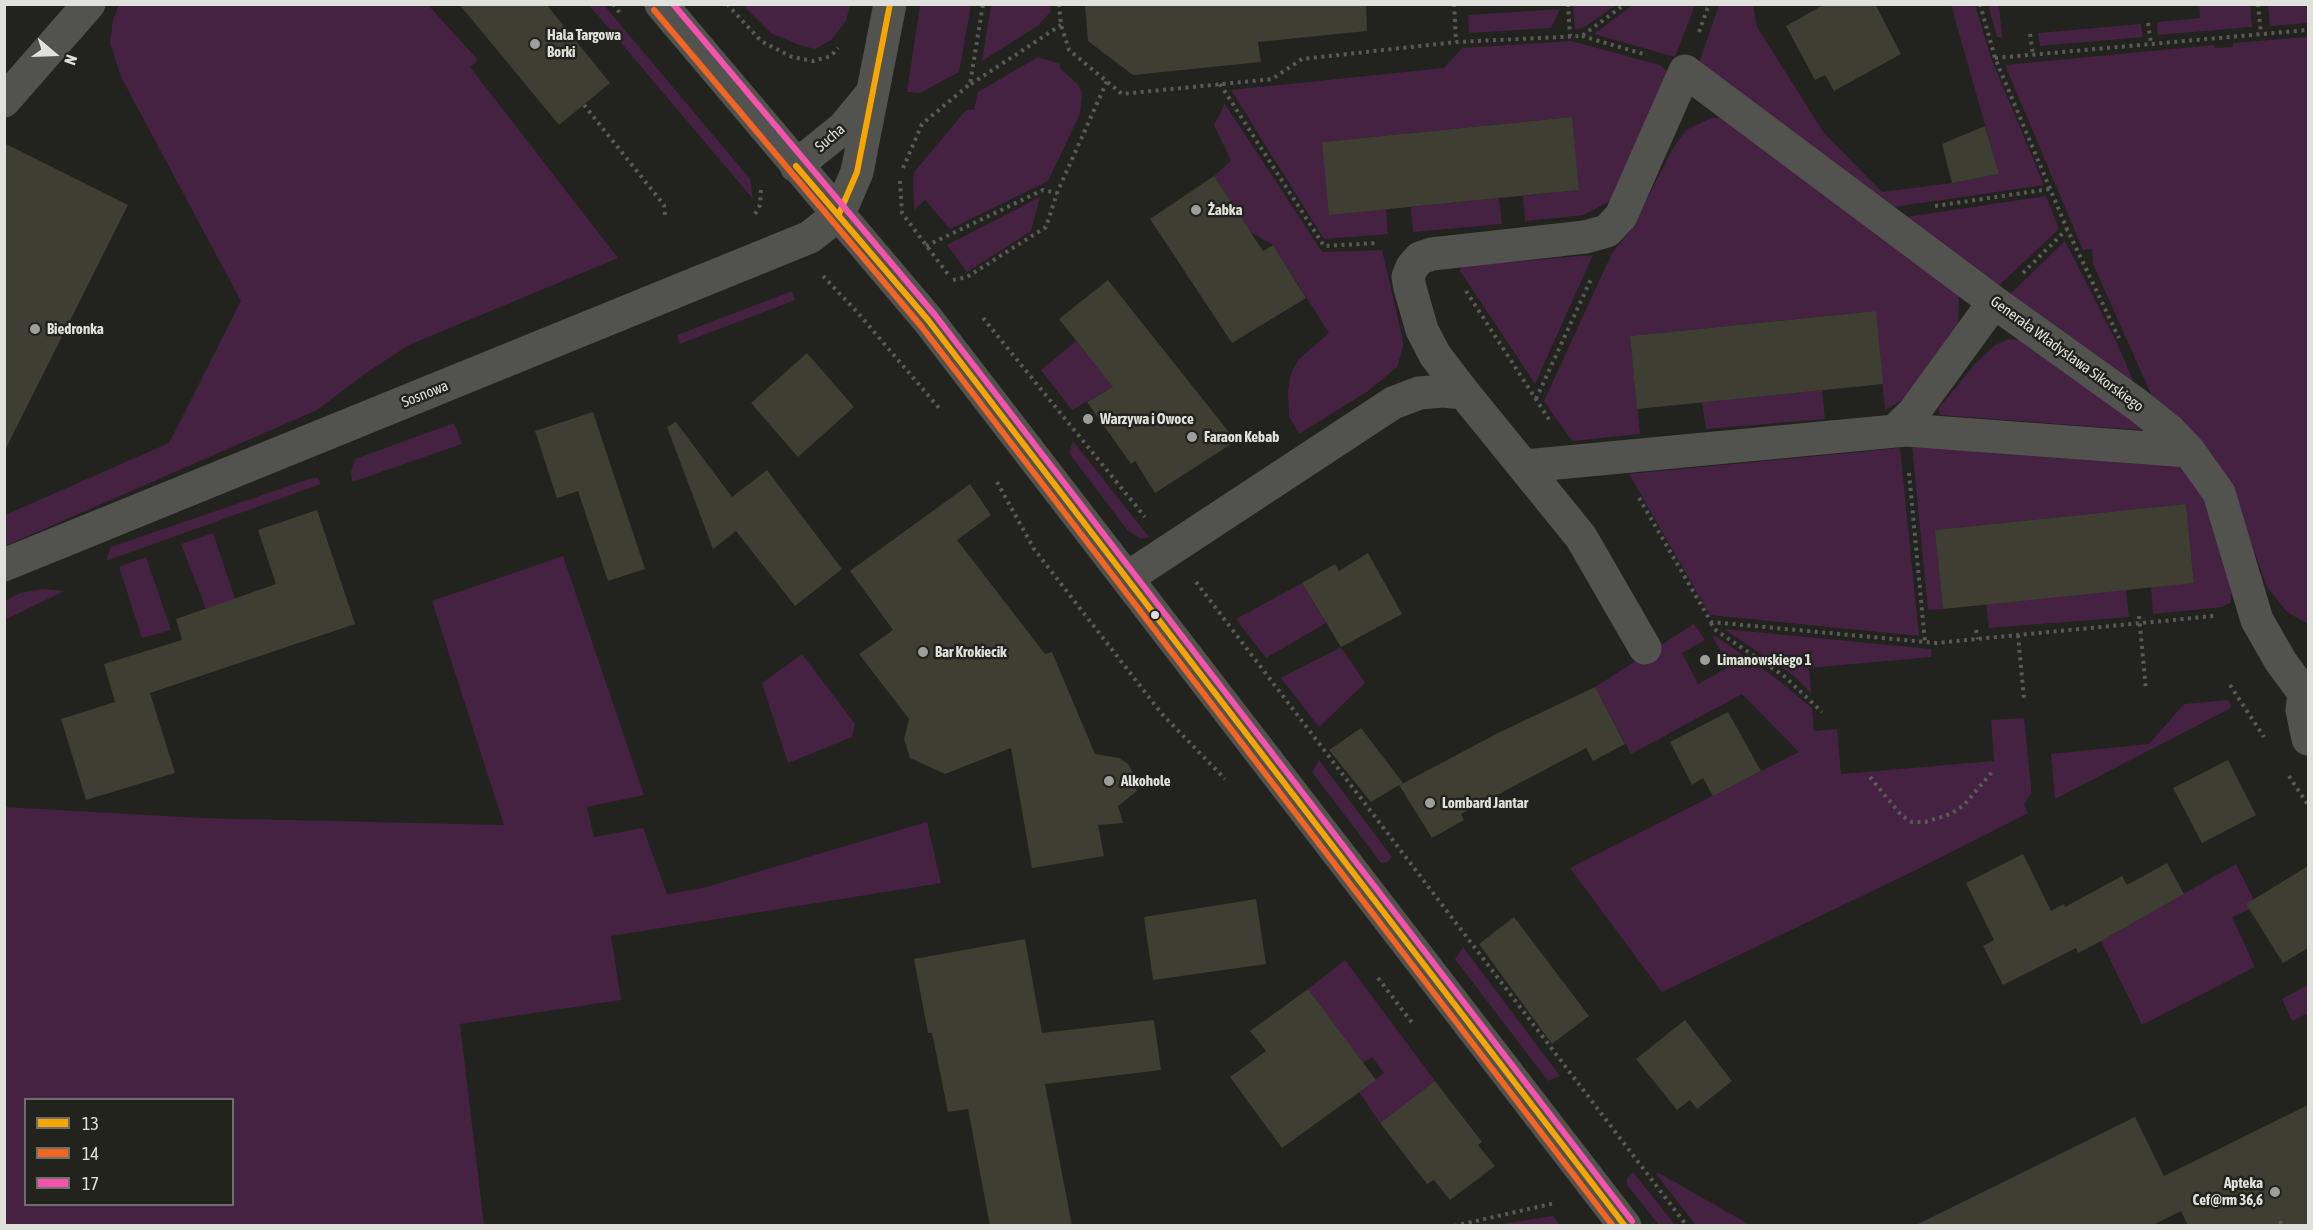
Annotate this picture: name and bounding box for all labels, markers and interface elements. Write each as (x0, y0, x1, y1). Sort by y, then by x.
north arrow (24, 24, 84, 84)
place label: Hala Targowa Borki (547, 26, 621, 61)
marker: Hala Targowa Borki (528, 37, 542, 51)
text: N (61, 52, 81, 67)
street label: Sucha (812, 120, 848, 156)
place label: Żabka (1208, 201, 1242, 219)
marker: Żabka (1189, 203, 1203, 217)
street label: Generała Władysława Sikorskiego (1987, 292, 2147, 416)
place label: Biedronka (47, 320, 104, 338)
marker: Biedronka (28, 322, 42, 336)
street label: Sosnowa (399, 377, 451, 411)
place label: Warzywa i Owoce (1100, 410, 1194, 428)
marker: Warzywa i Owoce (1081, 412, 1095, 426)
place label: Faraon Kebab (1204, 428, 1279, 446)
marker: Faraon Kebab (1185, 430, 1199, 444)
unlabelled marker (1149, 609, 1161, 621)
place label: Bar Krokiecik (935, 643, 1007, 661)
marker: Bar Krokiecik (916, 645, 930, 659)
place label: Limanowskiego 1 (1717, 651, 1812, 669)
marker: Limanowskiego 1 (1698, 653, 1712, 667)
place label: Alkohole (1121, 772, 1171, 790)
marker: Alkohole (1102, 774, 1116, 788)
place label: Lombard Jantar (1442, 794, 1528, 812)
marker: Lombard Jantar (1423, 796, 1437, 810)
legend (24, 1098, 234, 1206)
text: 13 (82, 1113, 99, 1134)
text: 14 (82, 1143, 99, 1164)
text: 17 (82, 1173, 99, 1194)
place label: Apteka Cef@rm 36,6 (2193, 1174, 2263, 1209)
marker: Apteka Cef@rm 36,6 (2268, 1185, 2282, 1199)

